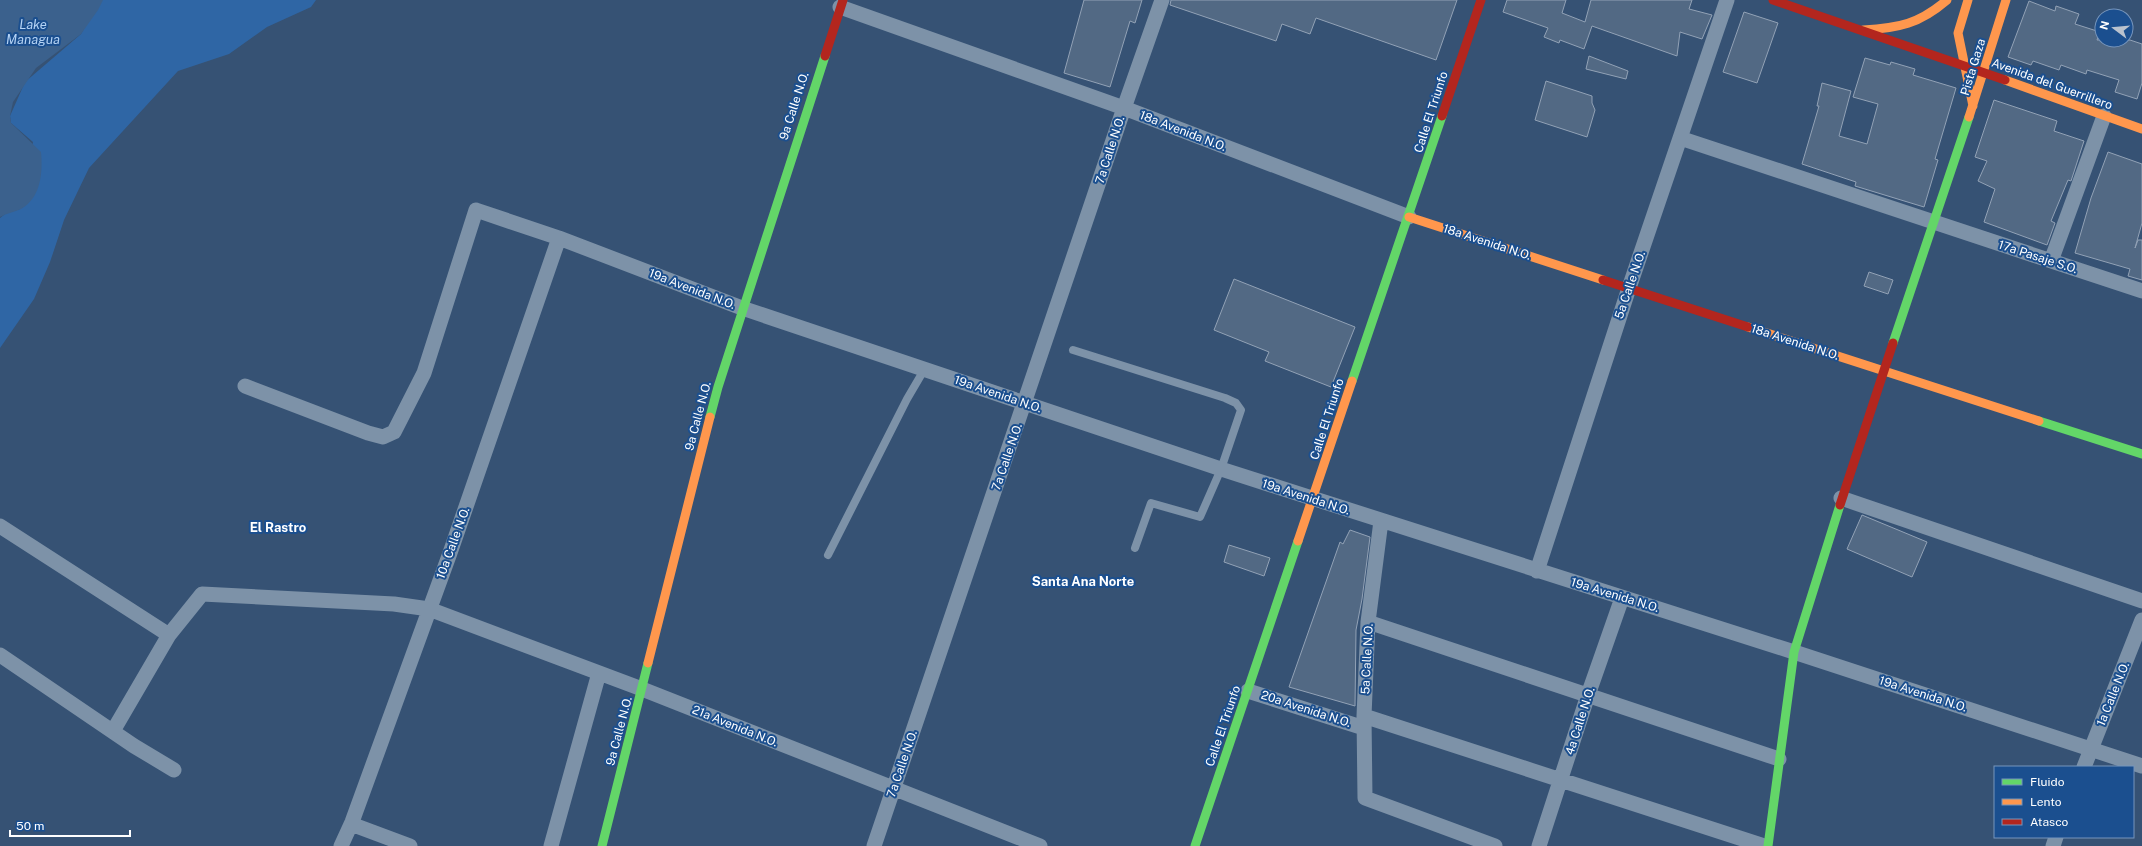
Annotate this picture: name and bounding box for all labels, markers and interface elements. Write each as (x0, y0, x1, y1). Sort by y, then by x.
north arrow (2094, 8, 2134, 48)
water label: Lake Managua (6, 17, 60, 47)
text: N (2097, 19, 2111, 31)
street label: Pista Gaza (1958, 37, 1988, 97)
street label: Avenida del Guerrillero (1990, 56, 2114, 112)
street label: Calle El Triunfo (1411, 69, 1451, 154)
street label: 9a Calle N.O. (776, 70, 812, 142)
street label: 18a Avenida N.O. (1138, 108, 1228, 154)
street label: 7a Calle N.O. (1092, 114, 1128, 186)
street label: 18a Avenida N.O. (1441, 221, 1533, 263)
street label: 17a Pasaje S.O. (1997, 238, 2079, 276)
street label: 5a Calle N.O. (1612, 249, 1648, 321)
street label: 19a Avenida N.O. (647, 266, 737, 312)
street label: 18a Avenida N.O. (1749, 321, 1841, 363)
street label: 19a Avenida N.O. (952, 372, 1044, 416)
street label: Calle El Triunfo (1307, 376, 1347, 461)
street label: 9a Calle N.O. (682, 380, 714, 452)
street label: 7a Calle N.O. (989, 421, 1025, 493)
street label: 19a Avenida N.O. (1260, 476, 1352, 518)
street label: 10a Calle N.O. (434, 505, 472, 581)
district label: El Rastro (250, 520, 306, 535)
district label: Santa Ana Norte (1032, 574, 1134, 589)
street label: 19a Avenida N.O. (1569, 575, 1661, 615)
street label: 5a Calle N.O. (1358, 623, 1376, 695)
street label: 1a Calle N.O. (2094, 660, 2132, 728)
street label: 19a Avenida N.O. (1877, 673, 1969, 715)
street label: Calle El Triunfo (1203, 683, 1243, 768)
street label: 4a Calle N.O. (1562, 685, 1598, 757)
street label: 20a Avenida N.O. (1259, 688, 1353, 730)
street label: 9a Calle N.O. (603, 695, 635, 767)
street label: 21a Avenida N.O. (690, 702, 780, 750)
street label: 7a Calle N.O. (884, 728, 920, 800)
legend (1994, 766, 2134, 838)
text: Fluido (2030, 775, 2065, 789)
text: Lento (2030, 795, 2062, 809)
scale bar (10, 812, 130, 838)
text: Atasco (2030, 815, 2069, 829)
text: 50 m (16, 819, 44, 833)

